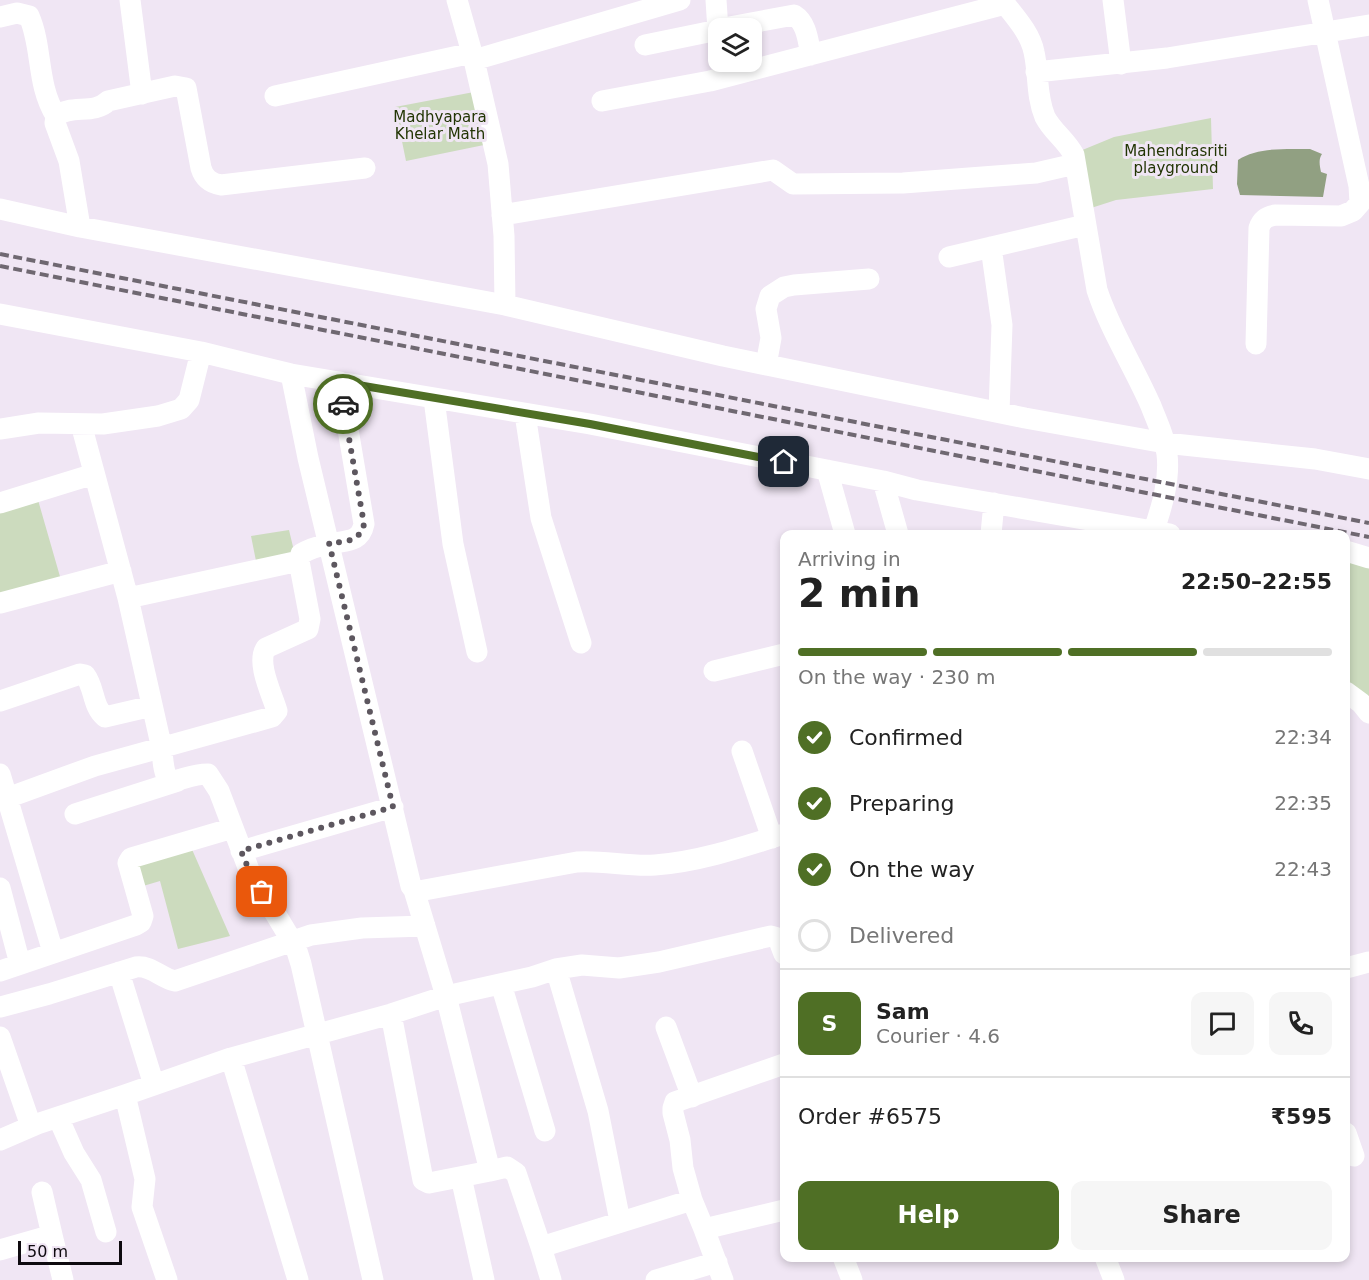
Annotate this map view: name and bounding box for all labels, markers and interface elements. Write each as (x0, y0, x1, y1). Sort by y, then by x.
map controls (708, 18, 762, 72)
button: layers (708, 18, 762, 72)
park label: Madhyapara Khelar Math (393, 108, 487, 143)
park label: Mahendrasriti playground (1124, 142, 1228, 177)
courier (313, 374, 373, 434)
icon: car (327, 388, 360, 421)
pin (758, 436, 809, 487)
icon: home (767, 445, 800, 478)
text: Arriving in (798, 547, 901, 571)
text: 22:50–22:55 (1181, 569, 1332, 594)
text: 2 min (798, 571, 920, 616)
text: On the way · 230 m (798, 665, 996, 689)
icon: check (798, 721, 831, 754)
text: Confirmed (849, 725, 963, 750)
text: 22:34 (1274, 725, 1332, 749)
icon: check (798, 787, 831, 820)
text: Preparing (849, 791, 955, 816)
text: 22:35 (1274, 791, 1332, 815)
icon: check (798, 853, 831, 886)
text: On the way (849, 857, 975, 882)
text: 22:43 (1274, 857, 1332, 881)
pin (236, 866, 287, 917)
icon: bag (245, 875, 278, 908)
text: Delivered (849, 923, 954, 948)
button: chat (1191, 992, 1254, 1055)
button: phone (1269, 992, 1332, 1055)
text: Sam (876, 999, 930, 1024)
text: S (822, 1011, 837, 1036)
text: Courier · 4.6 (876, 1024, 1000, 1048)
text: Order #6575 (798, 1104, 942, 1129)
text: ₹595 (1271, 1104, 1332, 1129)
button: Help (798, 1181, 1059, 1250)
button: Share (1071, 1181, 1332, 1250)
scale bar (18, 1238, 122, 1266)
text: 50 m (27, 1242, 68, 1261)

